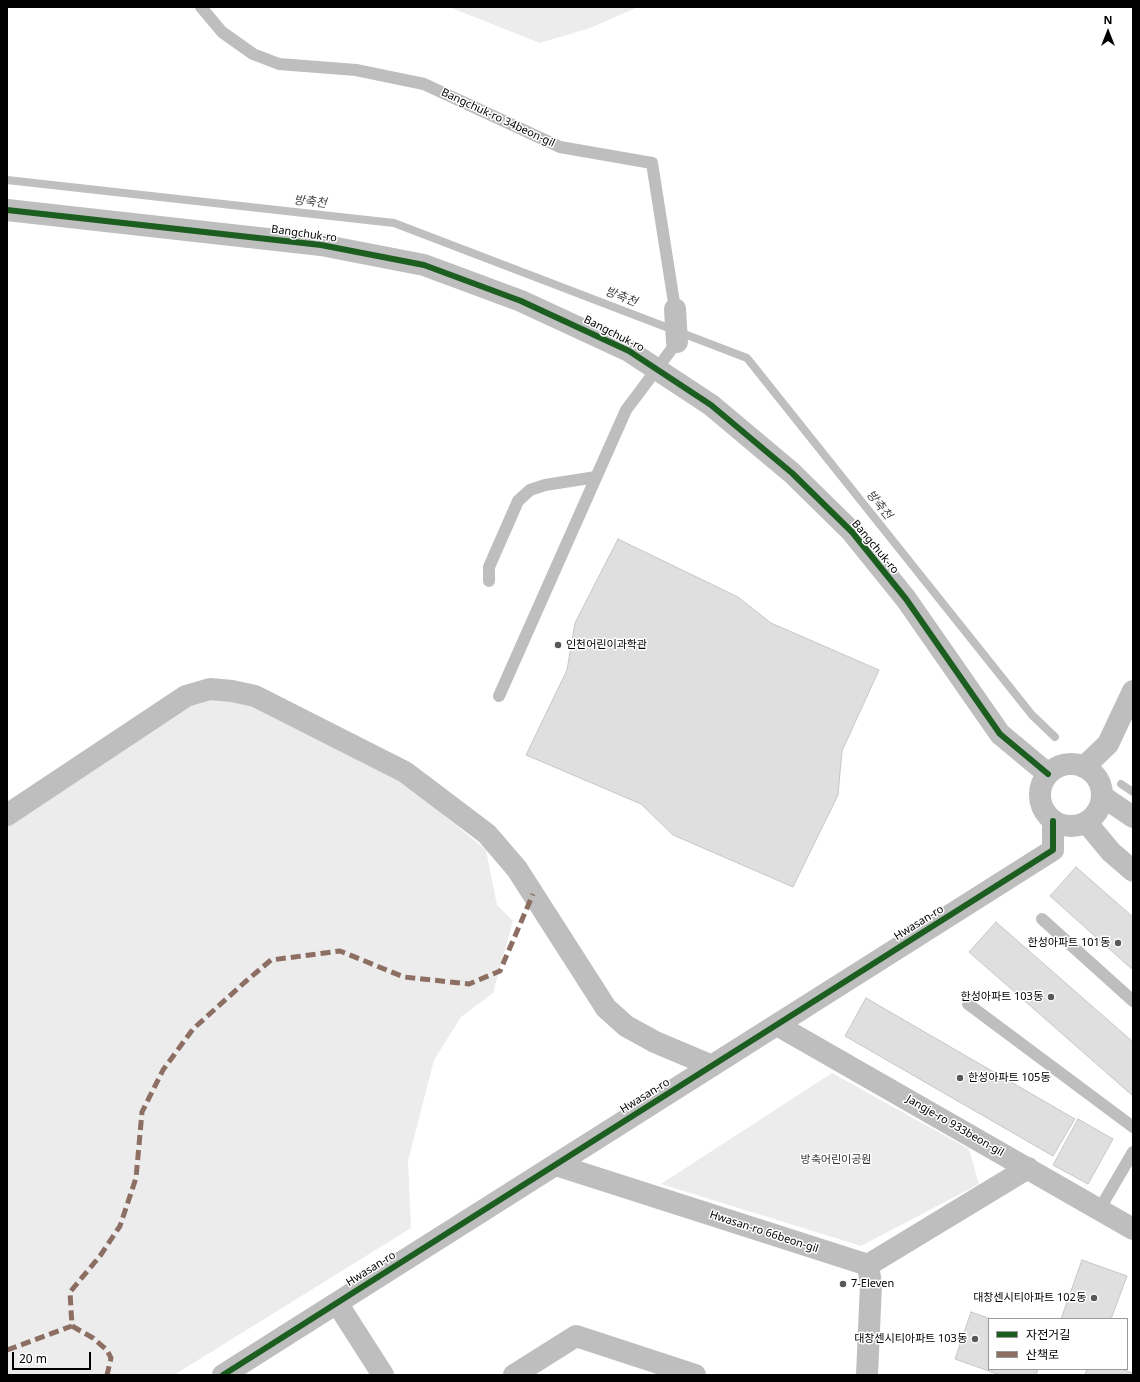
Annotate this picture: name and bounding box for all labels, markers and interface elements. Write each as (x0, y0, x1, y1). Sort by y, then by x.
north arrow (1088, 12, 1128, 52)
text: N (1104, 12, 1112, 27)
street label: Bangchuk-ro 34beon-gil (439, 86, 557, 150)
water label: 방축천 (293, 193, 327, 211)
street label: Bangchuk-ro (270, 223, 338, 245)
water label: 방축천 (603, 284, 639, 310)
street label: Bangchuk-ro (582, 313, 646, 355)
water label: 방축천 (863, 488, 895, 522)
street label: Bangchuk-ro (849, 517, 901, 577)
place label: 인천어린이과학관 (566, 638, 647, 652)
marker: 인천어린이과학관 (553, 640, 563, 650)
street label: Hwasan-ro (892, 903, 946, 943)
place label: 한성아파트 101동 (1028, 936, 1110, 950)
marker: 한성아파트 101동 (1113, 938, 1123, 948)
place label: 한성아파트 103동 (961, 990, 1043, 1004)
marker: 한성아파트 103동 (1046, 992, 1056, 1002)
place label: 한성아파트 105동 (968, 1071, 1050, 1085)
marker: 한성아파트 105동 (955, 1073, 965, 1083)
street label: Hwasan-ro (618, 1076, 672, 1116)
street label: Jangje-ro 933beon-gil (904, 1093, 1006, 1159)
park label: 방축어린이공원 (801, 1153, 871, 1167)
street label: Hwasan-ro 66beon-gil (708, 1208, 820, 1256)
street label: Hwasan-ro (344, 1249, 398, 1289)
place label: 7-Eleven (851, 1277, 894, 1291)
marker: 7-Eleven (838, 1279, 848, 1289)
place label: 대창센시티아파트 102동 (973, 1291, 1086, 1305)
marker: 대창센시티아파트 102동 (1089, 1293, 1099, 1303)
legend (988, 1318, 1128, 1370)
text: 자전거길 (1026, 1326, 1070, 1343)
place label: 대창센시티아파트 103동 (854, 1332, 967, 1346)
marker: 대창센시티아파트 103동 (970, 1334, 980, 1344)
scale bar (14, 1344, 93, 1370)
text: 산책로 (1026, 1346, 1059, 1363)
text: 20 m (19, 1350, 47, 1367)

